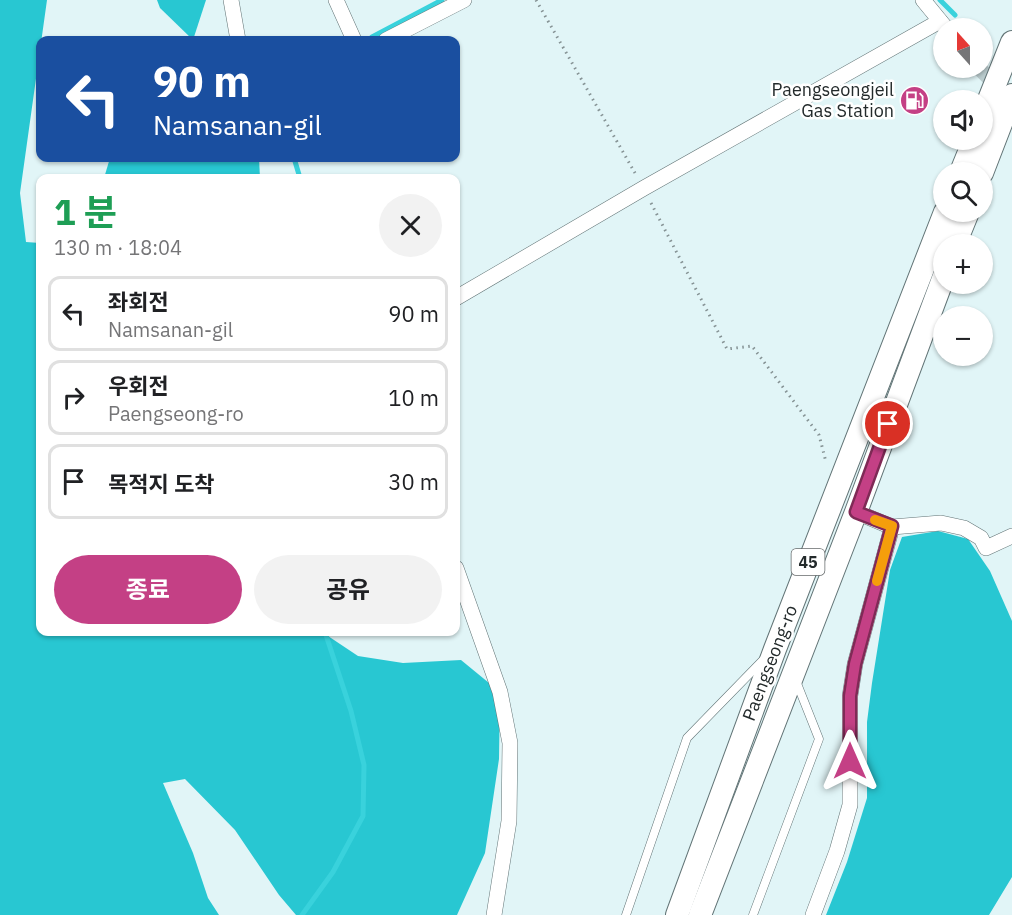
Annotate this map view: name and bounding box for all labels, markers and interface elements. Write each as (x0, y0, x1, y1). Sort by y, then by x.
north arrow (933, 18, 993, 78)
map controls (933, 18, 993, 366)
text: 90 m (153, 54, 251, 109)
icon: left (54, 60, 132, 138)
place label: Paengseongjeil Gas Station (772, 78, 894, 122)
fuel station icon: Paengseongjeil Gas Station (899, 84, 931, 116)
button: sound (933, 90, 993, 150)
text: Namsanan-gil (153, 107, 322, 142)
button: search (933, 162, 993, 222)
text: 1 분 (54, 188, 117, 235)
button: close (379, 194, 442, 257)
text: 130 m · 18:04 (54, 234, 182, 261)
button: + (933, 234, 993, 294)
text: 좌회전 (108, 287, 169, 316)
icon: left (57, 297, 90, 330)
text: 90 m (388, 299, 439, 328)
button: − (933, 306, 993, 366)
text: Namsanan-gil (108, 316, 233, 343)
text: 우회전 (108, 371, 169, 400)
icon: right (57, 381, 90, 414)
text: 10 m (388, 383, 439, 412)
pin (862, 398, 913, 449)
text: Paengseong-ro (108, 400, 244, 427)
icon: arrive (871, 407, 904, 440)
icon: arrive (57, 465, 90, 498)
text: 30 m (388, 467, 439, 496)
text: 목적지 도착 (108, 469, 214, 498)
road number: 45 (792, 549, 824, 575)
button: 종료 (54, 555, 242, 624)
button: 공유 (254, 555, 442, 624)
street label: Paengseong-ro (737, 602, 802, 724)
position arrow (818, 729, 882, 793)

